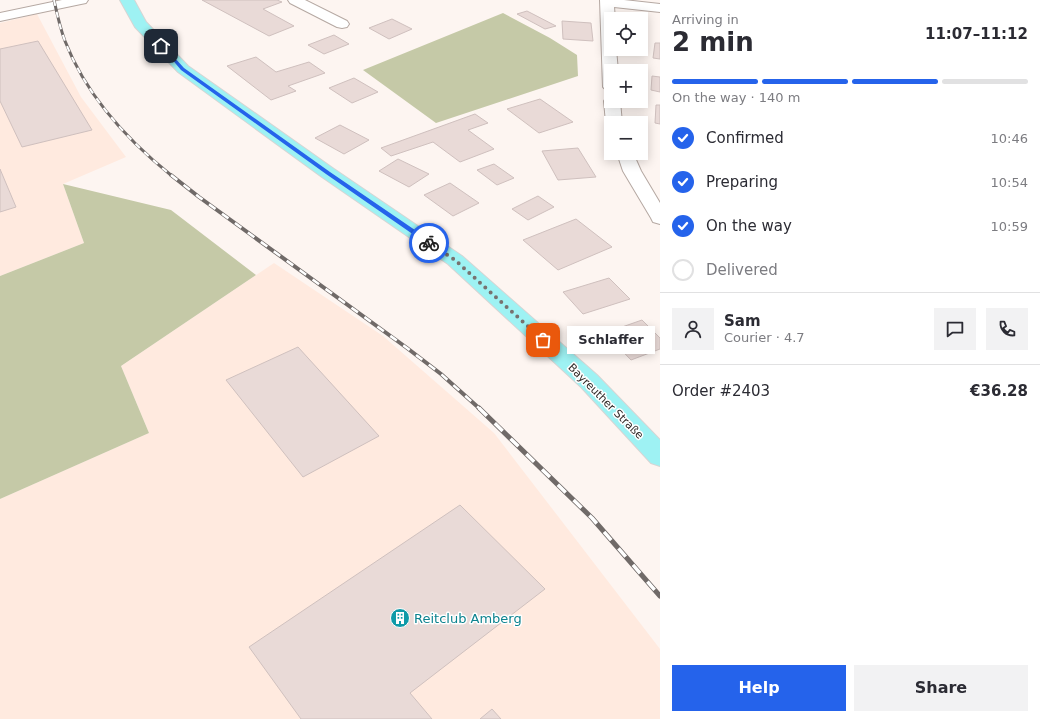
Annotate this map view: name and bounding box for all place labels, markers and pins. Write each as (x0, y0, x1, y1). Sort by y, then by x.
pin (144, 29, 178, 63)
pin (526, 323, 560, 357)
callout: Schlaffer (567, 326, 655, 354)
building icon: Reitclub Amberg (389, 607, 411, 629)
place label: Reitclub Amberg (414, 611, 522, 626)

